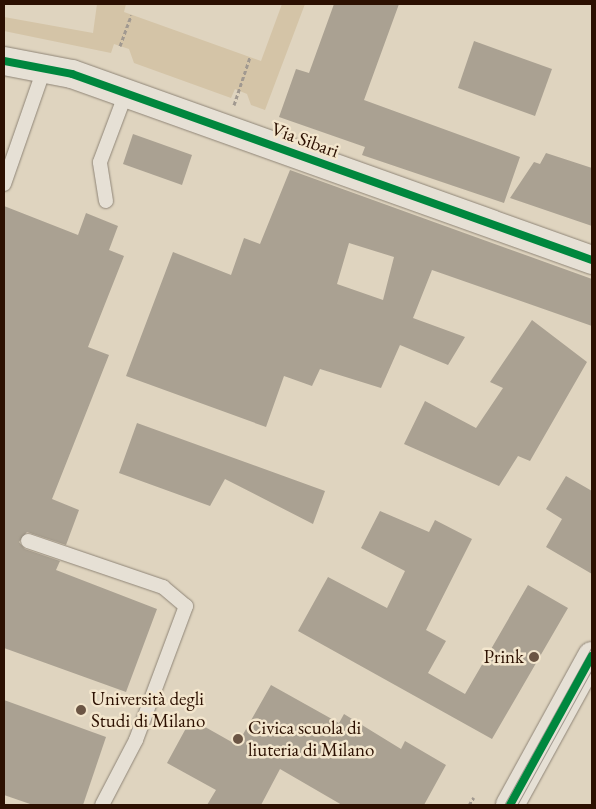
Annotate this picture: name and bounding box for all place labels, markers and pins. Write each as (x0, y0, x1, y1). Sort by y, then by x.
place label: Prink (484, 646, 524, 668)
marker: Prink (528, 651, 540, 663)
place label: Università degli Studi di Milano (91, 688, 205, 732)
marker: Università degli Studi di Milano (75, 704, 87, 716)
place label: Civica scuola di liuteria di Milano (248, 717, 374, 761)
marker: Civica scuola di liuteria di Milano (232, 733, 244, 745)

